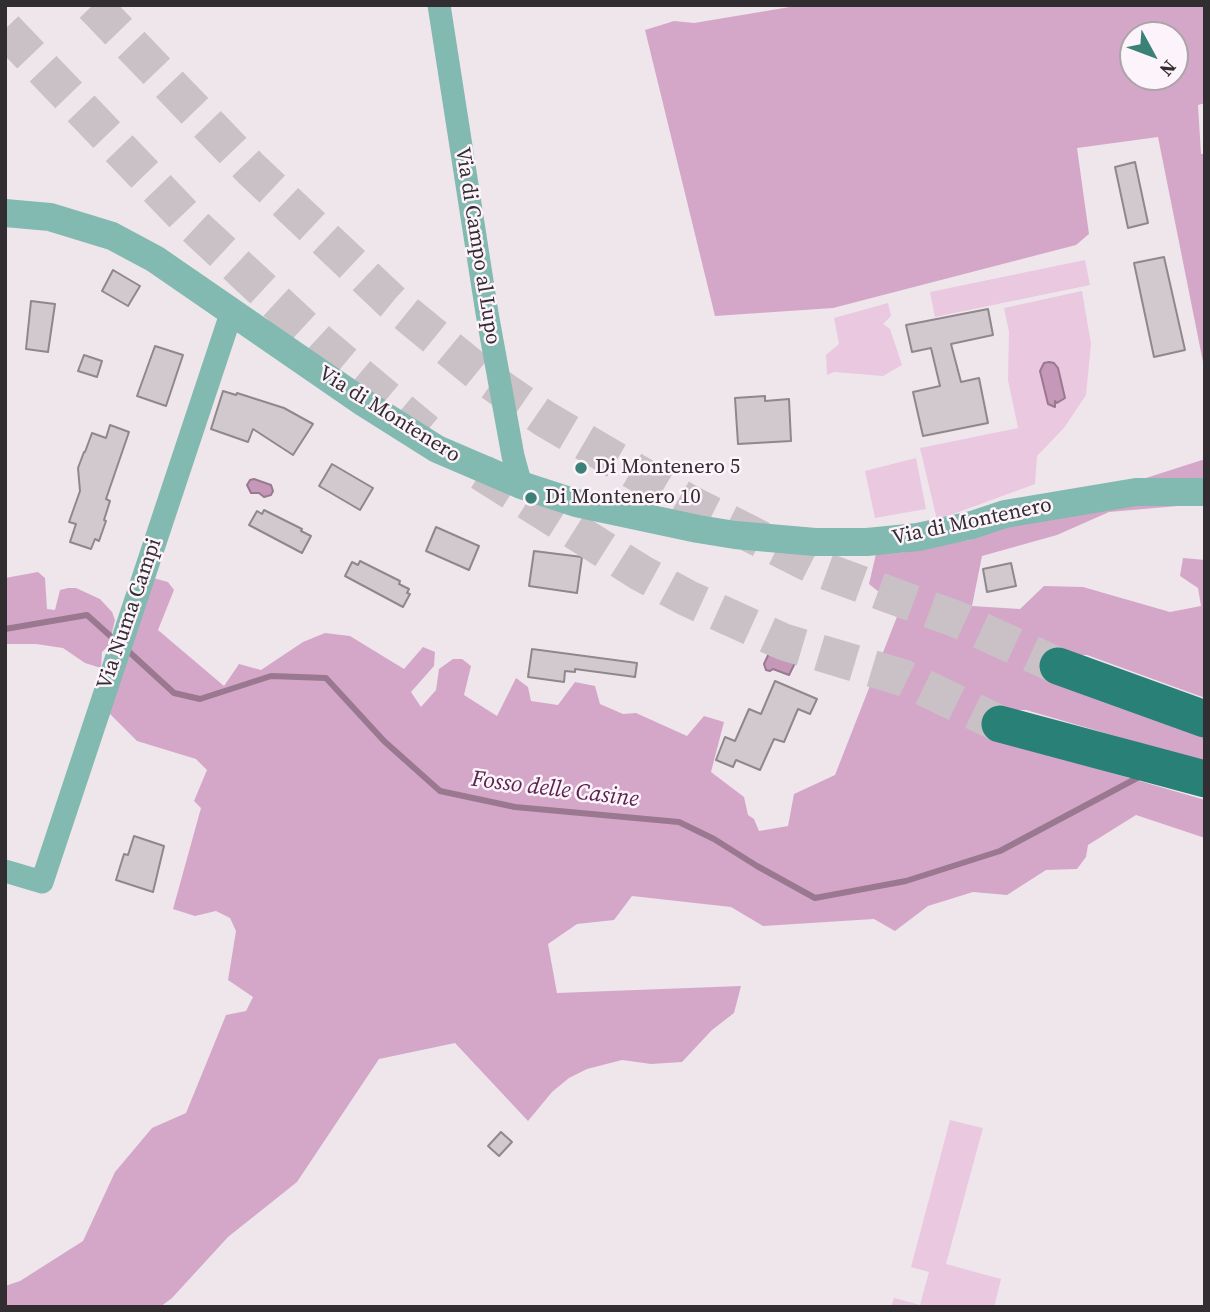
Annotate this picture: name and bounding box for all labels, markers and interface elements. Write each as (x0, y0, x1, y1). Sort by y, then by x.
north arrow (1119, 21, 1189, 91)
text: N (1154, 55, 1183, 82)
street label: Via di Campo al Lupo (449, 146, 505, 346)
street label: Via di Montenero (314, 361, 464, 469)
place label: Di Montenero 5 (595, 455, 740, 481)
marker: Di Montenero 5 (573, 460, 589, 476)
place label: Di Montenero 10 (545, 485, 701, 511)
marker: Di Montenero 10 (523, 490, 539, 506)
street label: Via di Montenero (890, 493, 1054, 551)
street label: Via Numa Campi (92, 535, 168, 693)
water label: Fosso delle Casine (470, 766, 640, 814)

